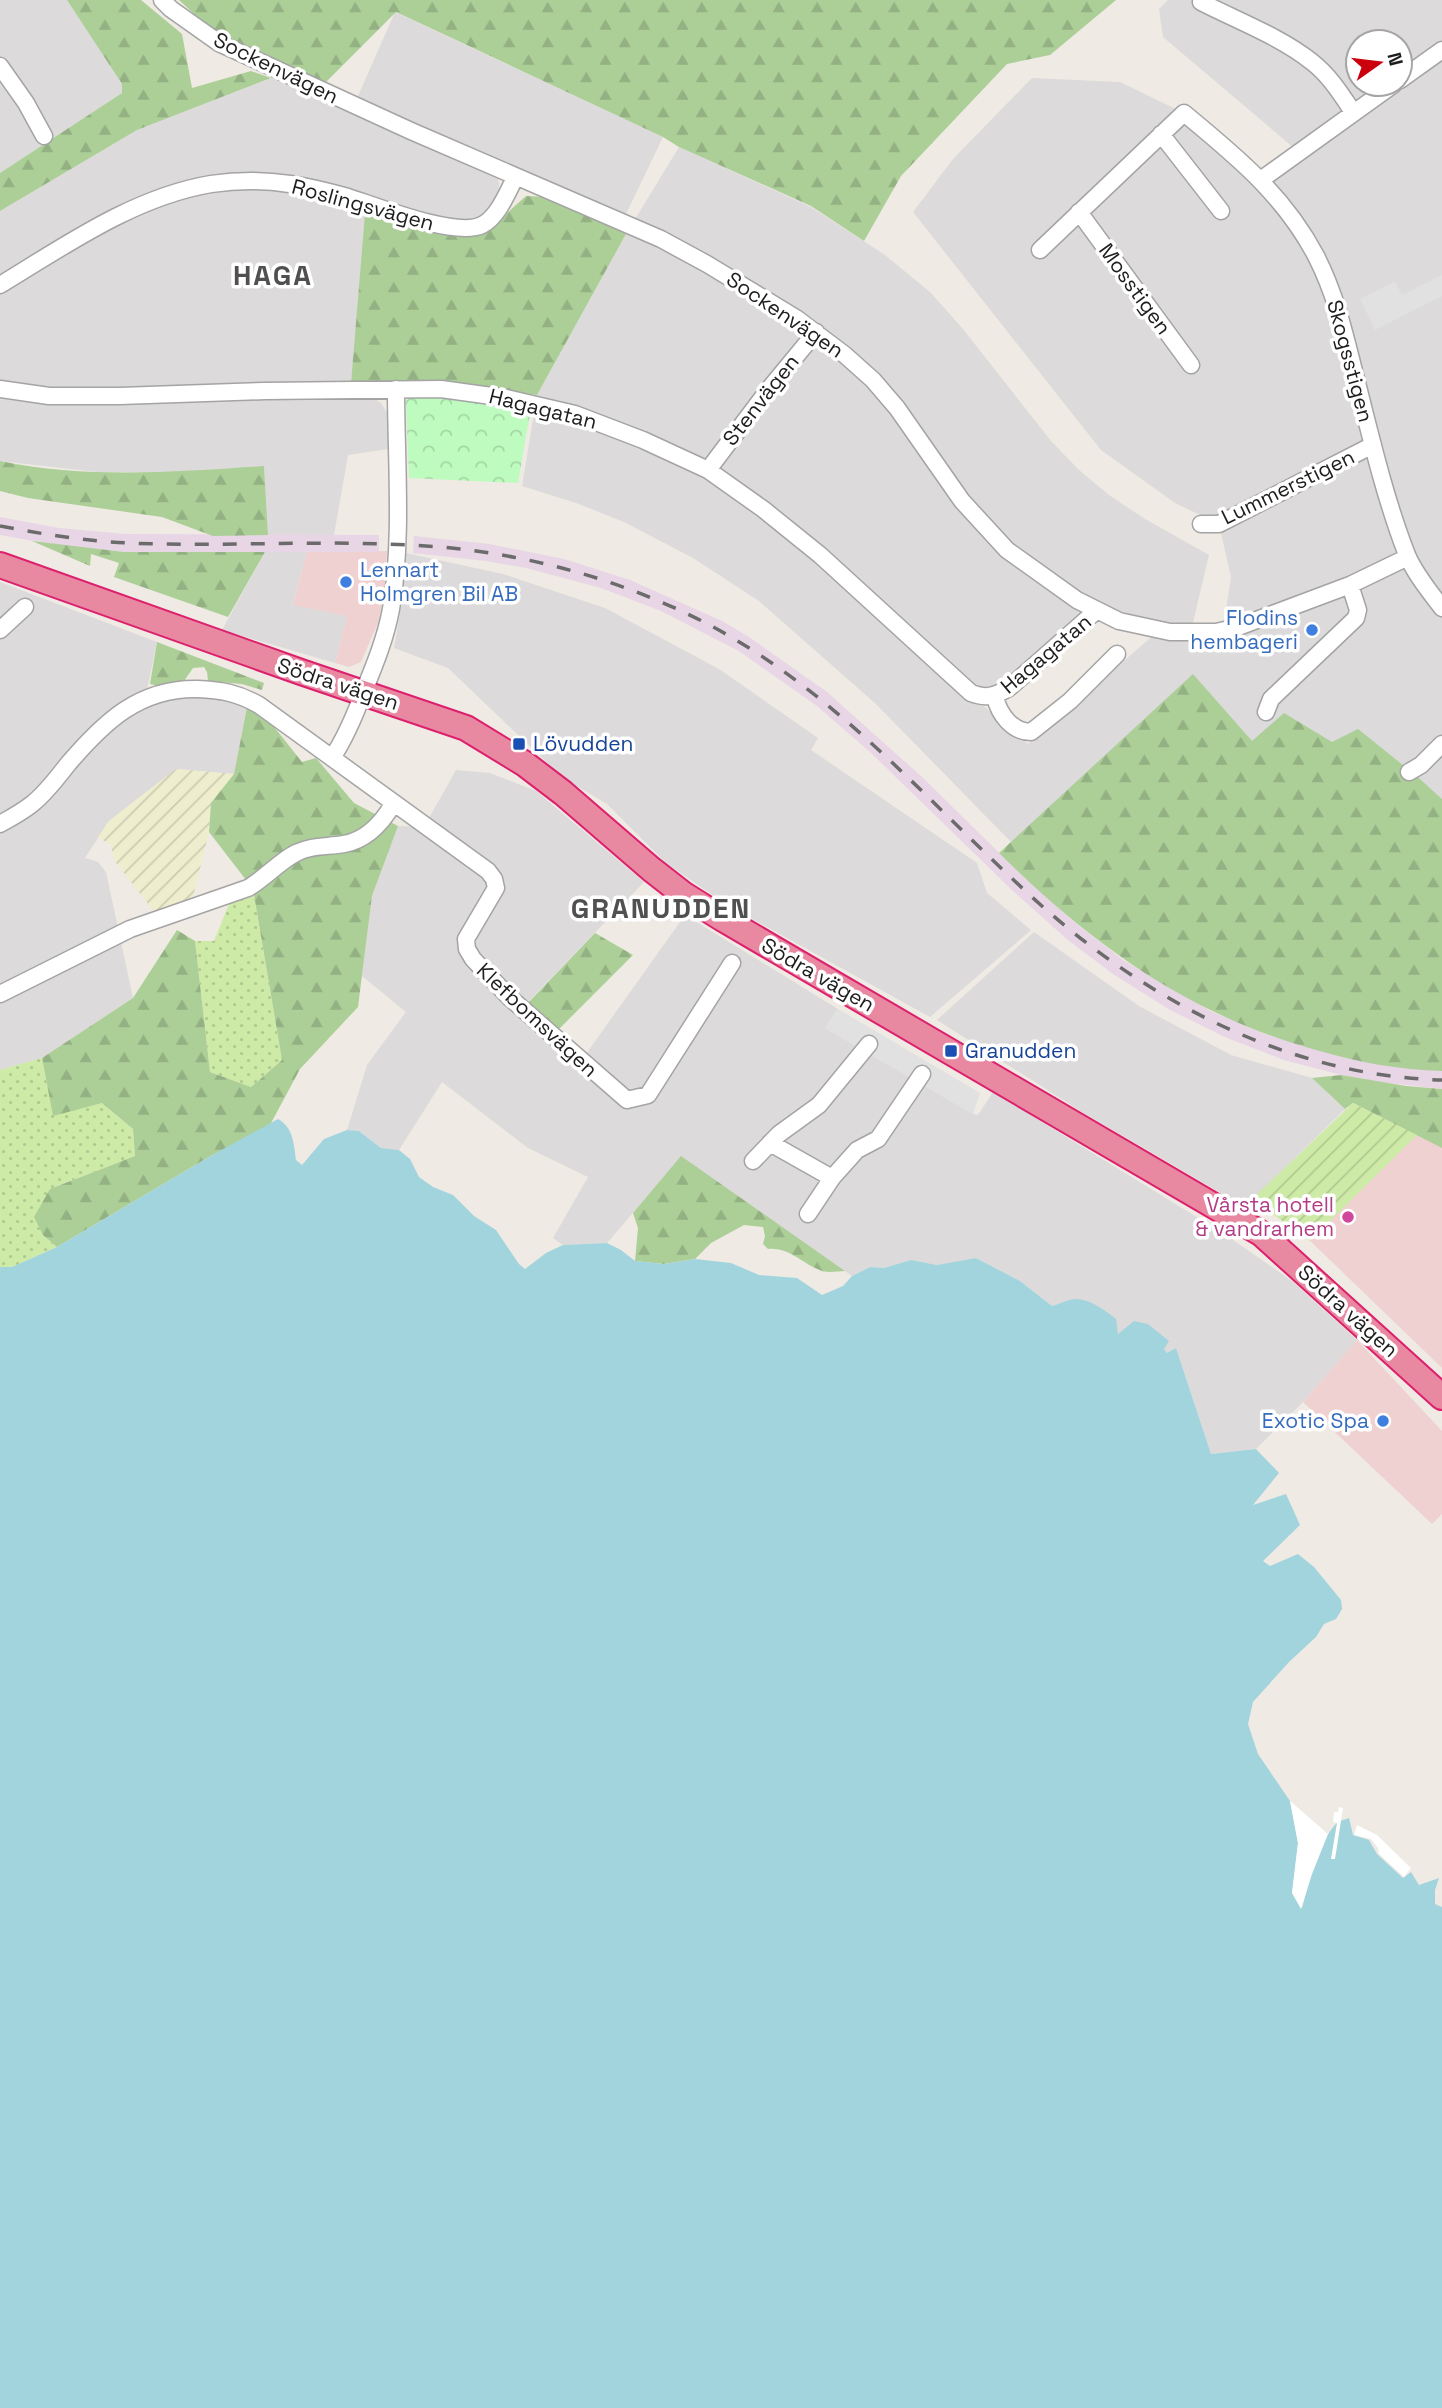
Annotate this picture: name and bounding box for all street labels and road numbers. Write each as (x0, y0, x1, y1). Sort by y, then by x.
street label: Sockenvägen (209, 26, 343, 109)
street label: Roslingsvägen (289, 173, 437, 236)
street label: Mosstigen (1093, 238, 1178, 340)
street label: Sockenvägen (721, 265, 849, 364)
street label: Skogsstigen (1321, 297, 1380, 425)
street label: Stenvägen (717, 349, 805, 451)
street label: Hagagatan (486, 382, 600, 435)
street label: Lummerstigen (1217, 443, 1359, 530)
street label: Hagagatan (995, 608, 1097, 699)
street label: Södra vägen (274, 651, 402, 716)
street label: Södra vägen (757, 931, 880, 1018)
street label: Klefbomsvägen (471, 957, 604, 1083)
street label: Södra vägen (1292, 1258, 1404, 1363)

